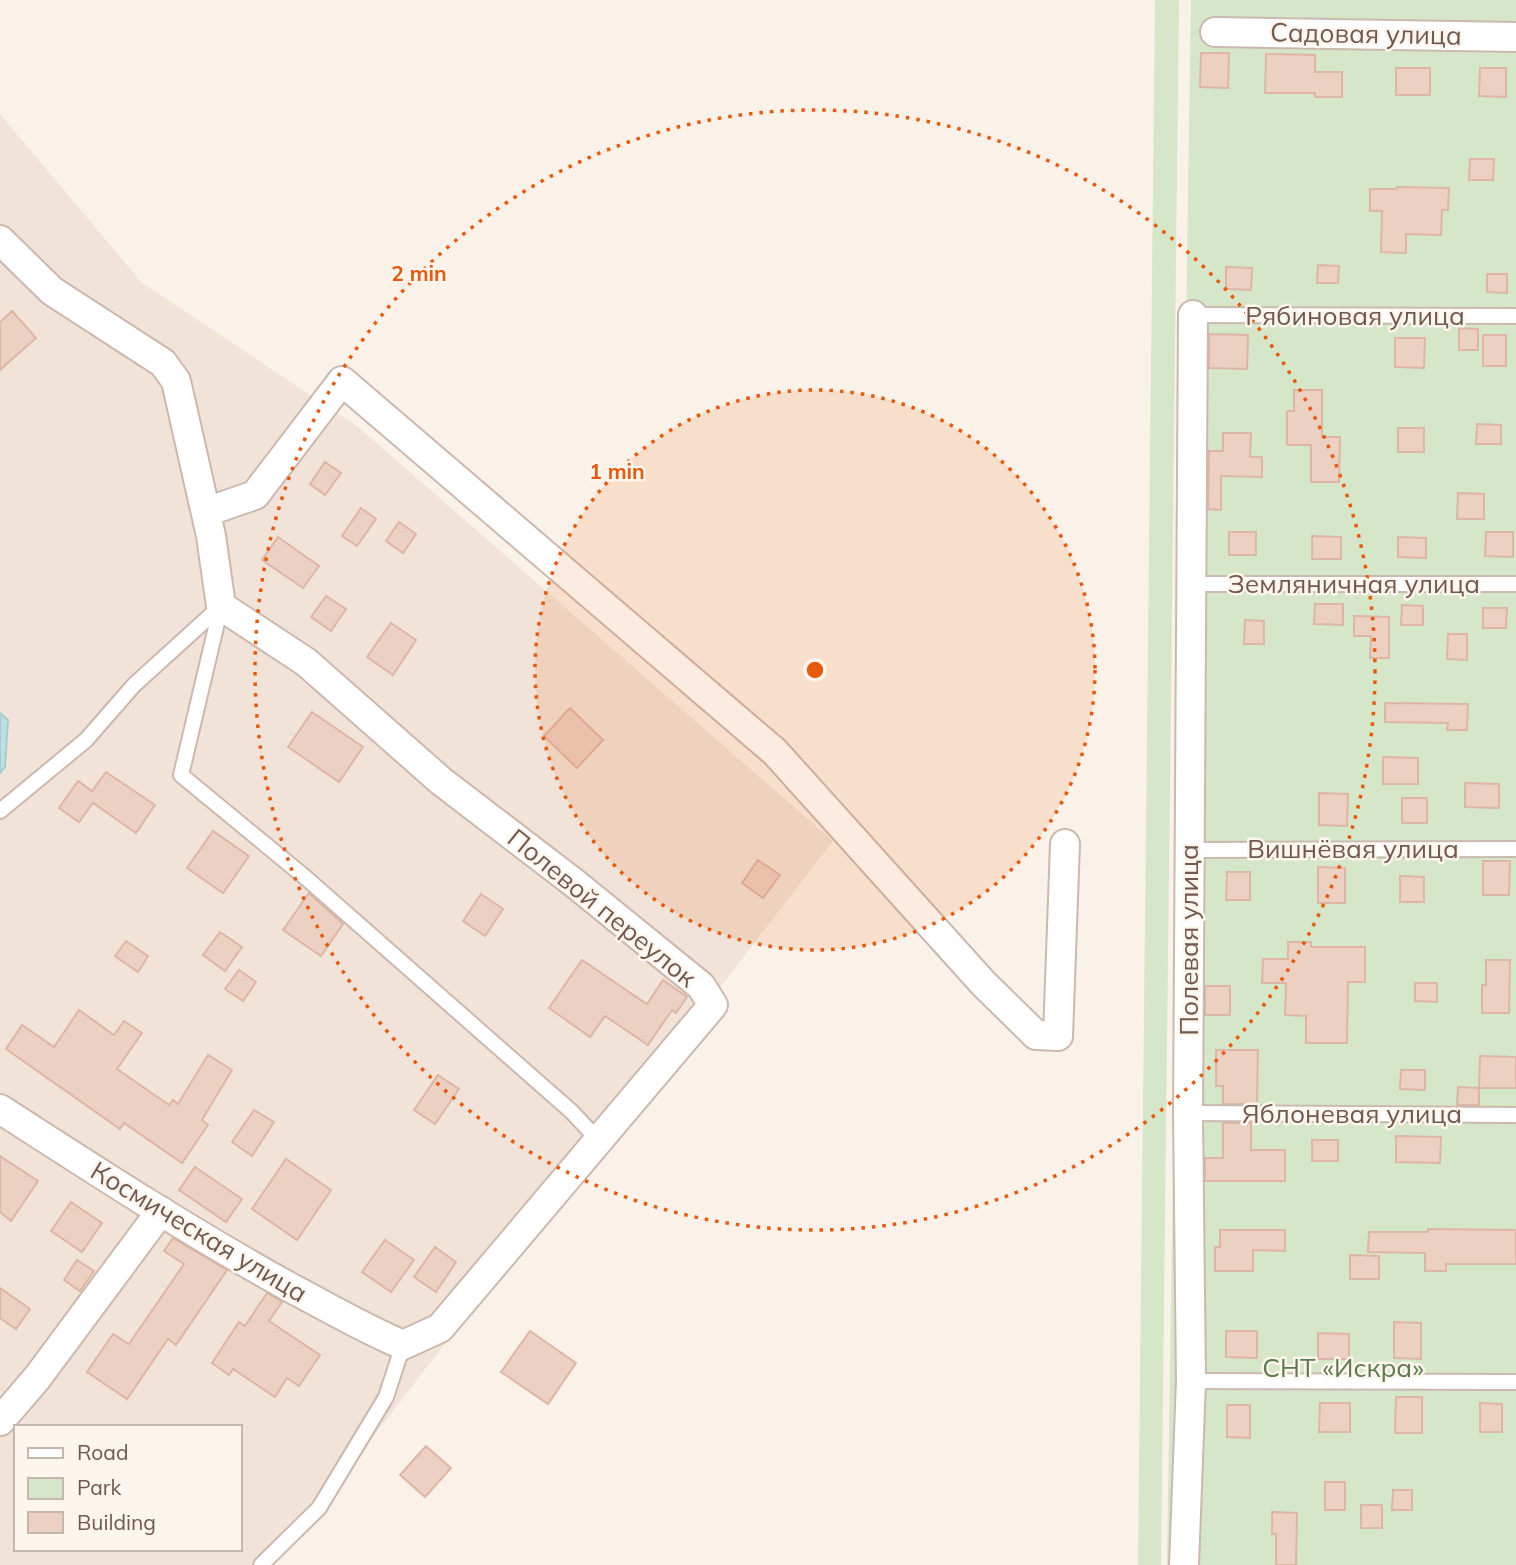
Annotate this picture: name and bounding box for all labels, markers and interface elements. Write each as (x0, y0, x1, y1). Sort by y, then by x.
street label: Садовая улица (1270, 15, 1462, 52)
text: 2 min (391, 260, 447, 286)
street label: Рябиновая улица (1245, 299, 1465, 332)
text: 1 min (589, 458, 645, 484)
street label: Земляничная улица (1228, 567, 1480, 600)
centre of rings (803, 658, 827, 682)
street label: Полевой переулок (501, 821, 704, 994)
street label: Вишнёвая улица (1247, 832, 1459, 865)
street label: Полевая улица (1172, 844, 1205, 1036)
street label: Яблоневая улица (1242, 1097, 1462, 1130)
street label: Космическая улица (85, 1154, 314, 1309)
park label: СНТ «Искра» (1262, 1351, 1424, 1384)
legend (14, 1425, 242, 1551)
text: Road (77, 1439, 128, 1465)
text: Park (77, 1474, 121, 1500)
text: Building (77, 1509, 156, 1535)

